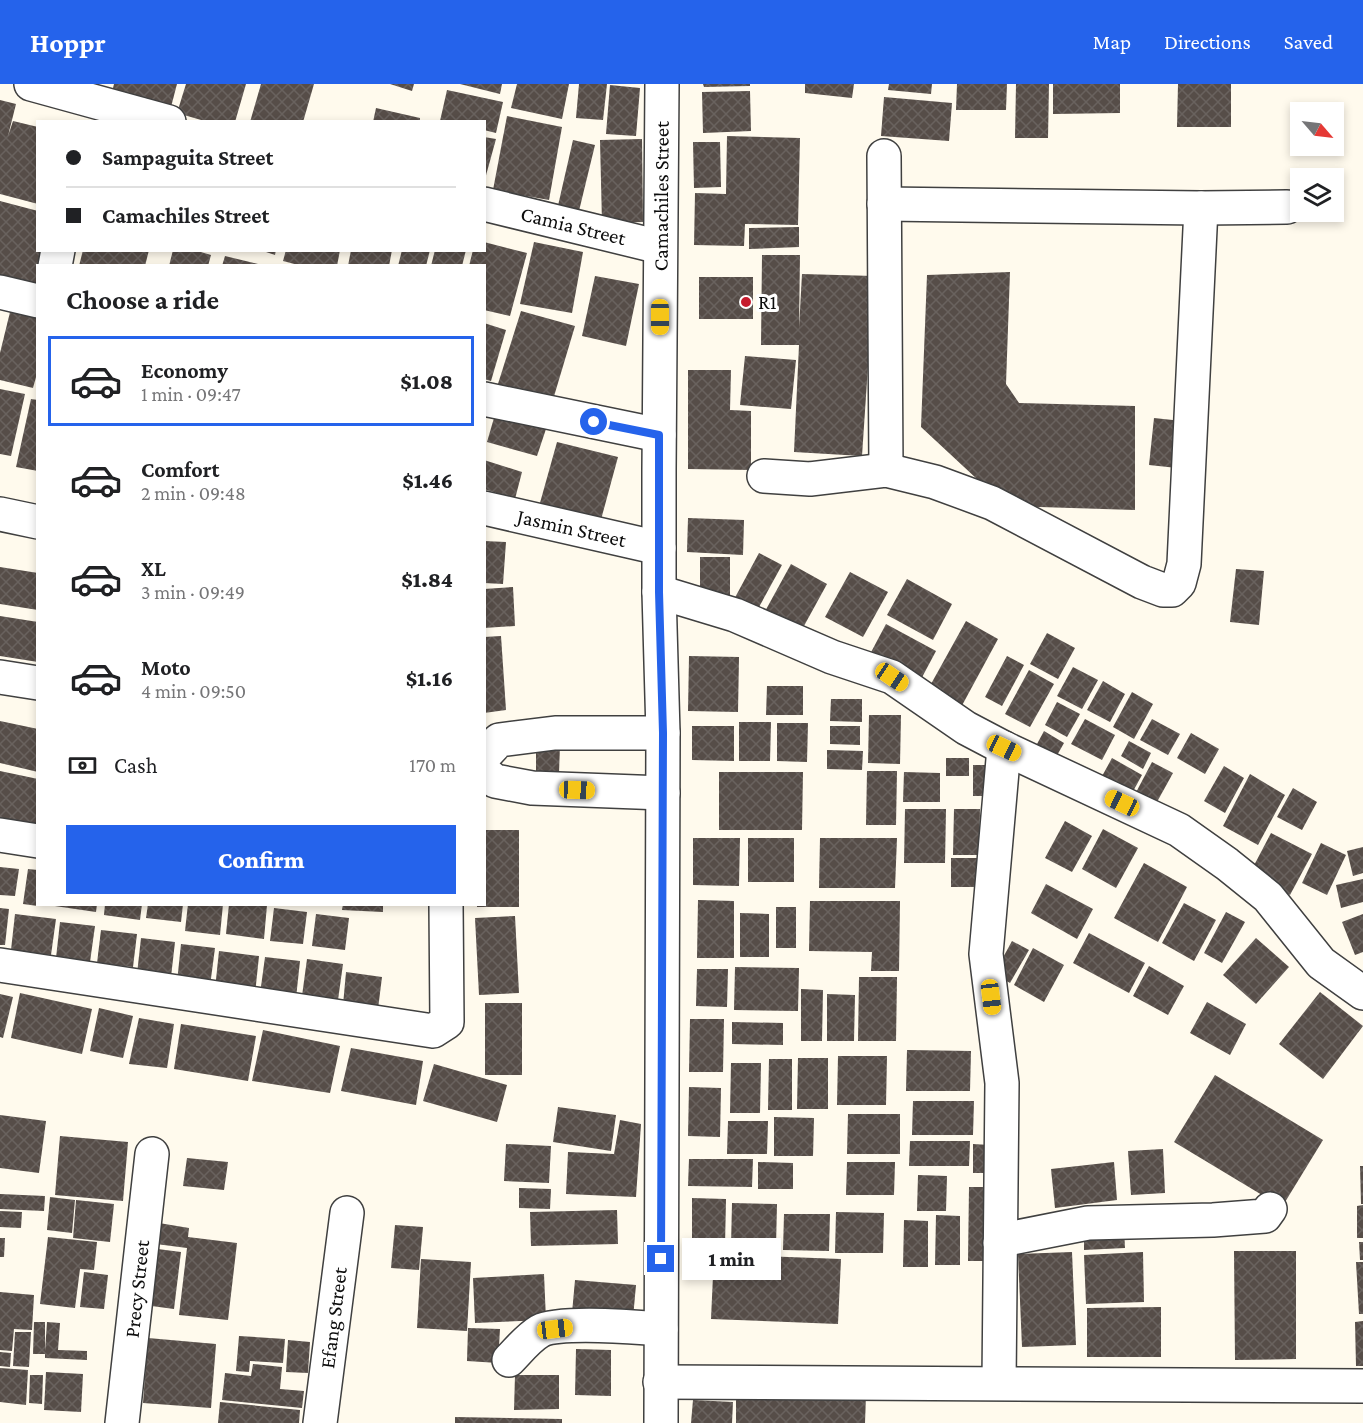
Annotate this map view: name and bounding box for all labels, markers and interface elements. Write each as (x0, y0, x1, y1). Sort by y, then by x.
text: Hoppr (30, 27, 106, 58)
text: Map (1093, 30, 1131, 54)
text: Directions (1164, 30, 1251, 54)
text: Saved (1284, 30, 1333, 54)
north arrow (1290, 102, 1344, 156)
map controls (1290, 102, 1344, 222)
street label: Camachiles Street (649, 120, 674, 271)
text: Sampaguita Street (102, 145, 274, 170)
button: layers (1290, 168, 1344, 222)
street label: Camia Street (518, 201, 629, 250)
text: Camachiles Street (102, 203, 269, 228)
text: Choose a ride (66, 285, 219, 315)
place label: R1 (758, 290, 777, 314)
marker: R1 (739, 295, 753, 309)
car (651, 299, 669, 335)
icon: car (69, 354, 123, 408)
text: Economy (141, 358, 228, 383)
text: $1.08 (400, 369, 453, 394)
text: 1 min · 09:47 (141, 383, 241, 405)
route start (580, 408, 607, 435)
icon: car (69, 453, 123, 507)
text: Comfort (141, 457, 219, 482)
text: $1.46 (402, 468, 453, 493)
text: 2 min · 09:48 (141, 482, 246, 504)
street label: Jasmin Street (513, 504, 630, 552)
icon: car (69, 552, 123, 606)
text: XL (141, 556, 166, 581)
text: $1.84 (401, 567, 453, 592)
text: 3 min · 09:49 (141, 581, 245, 603)
icon: car (69, 651, 123, 705)
text: Moto (141, 655, 191, 680)
car (872, 659, 912, 695)
text: $1.16 (406, 666, 453, 691)
text: 4 min · 09:50 (141, 680, 246, 702)
car (984, 732, 1024, 764)
icon: cash (66, 749, 99, 782)
text: Cash (114, 753, 158, 778)
text: 170 m (409, 754, 456, 776)
car (559, 780, 595, 800)
car (1102, 787, 1142, 819)
button: Confirm (66, 825, 456, 894)
car (980, 978, 1002, 1016)
street label: Precy Street (120, 1238, 154, 1339)
callout: 1 min (682, 1238, 781, 1280)
route end (647, 1245, 674, 1272)
text: 1 min (708, 1248, 755, 1270)
street label: Efang Street (315, 1265, 352, 1370)
car (536, 1318, 574, 1340)

